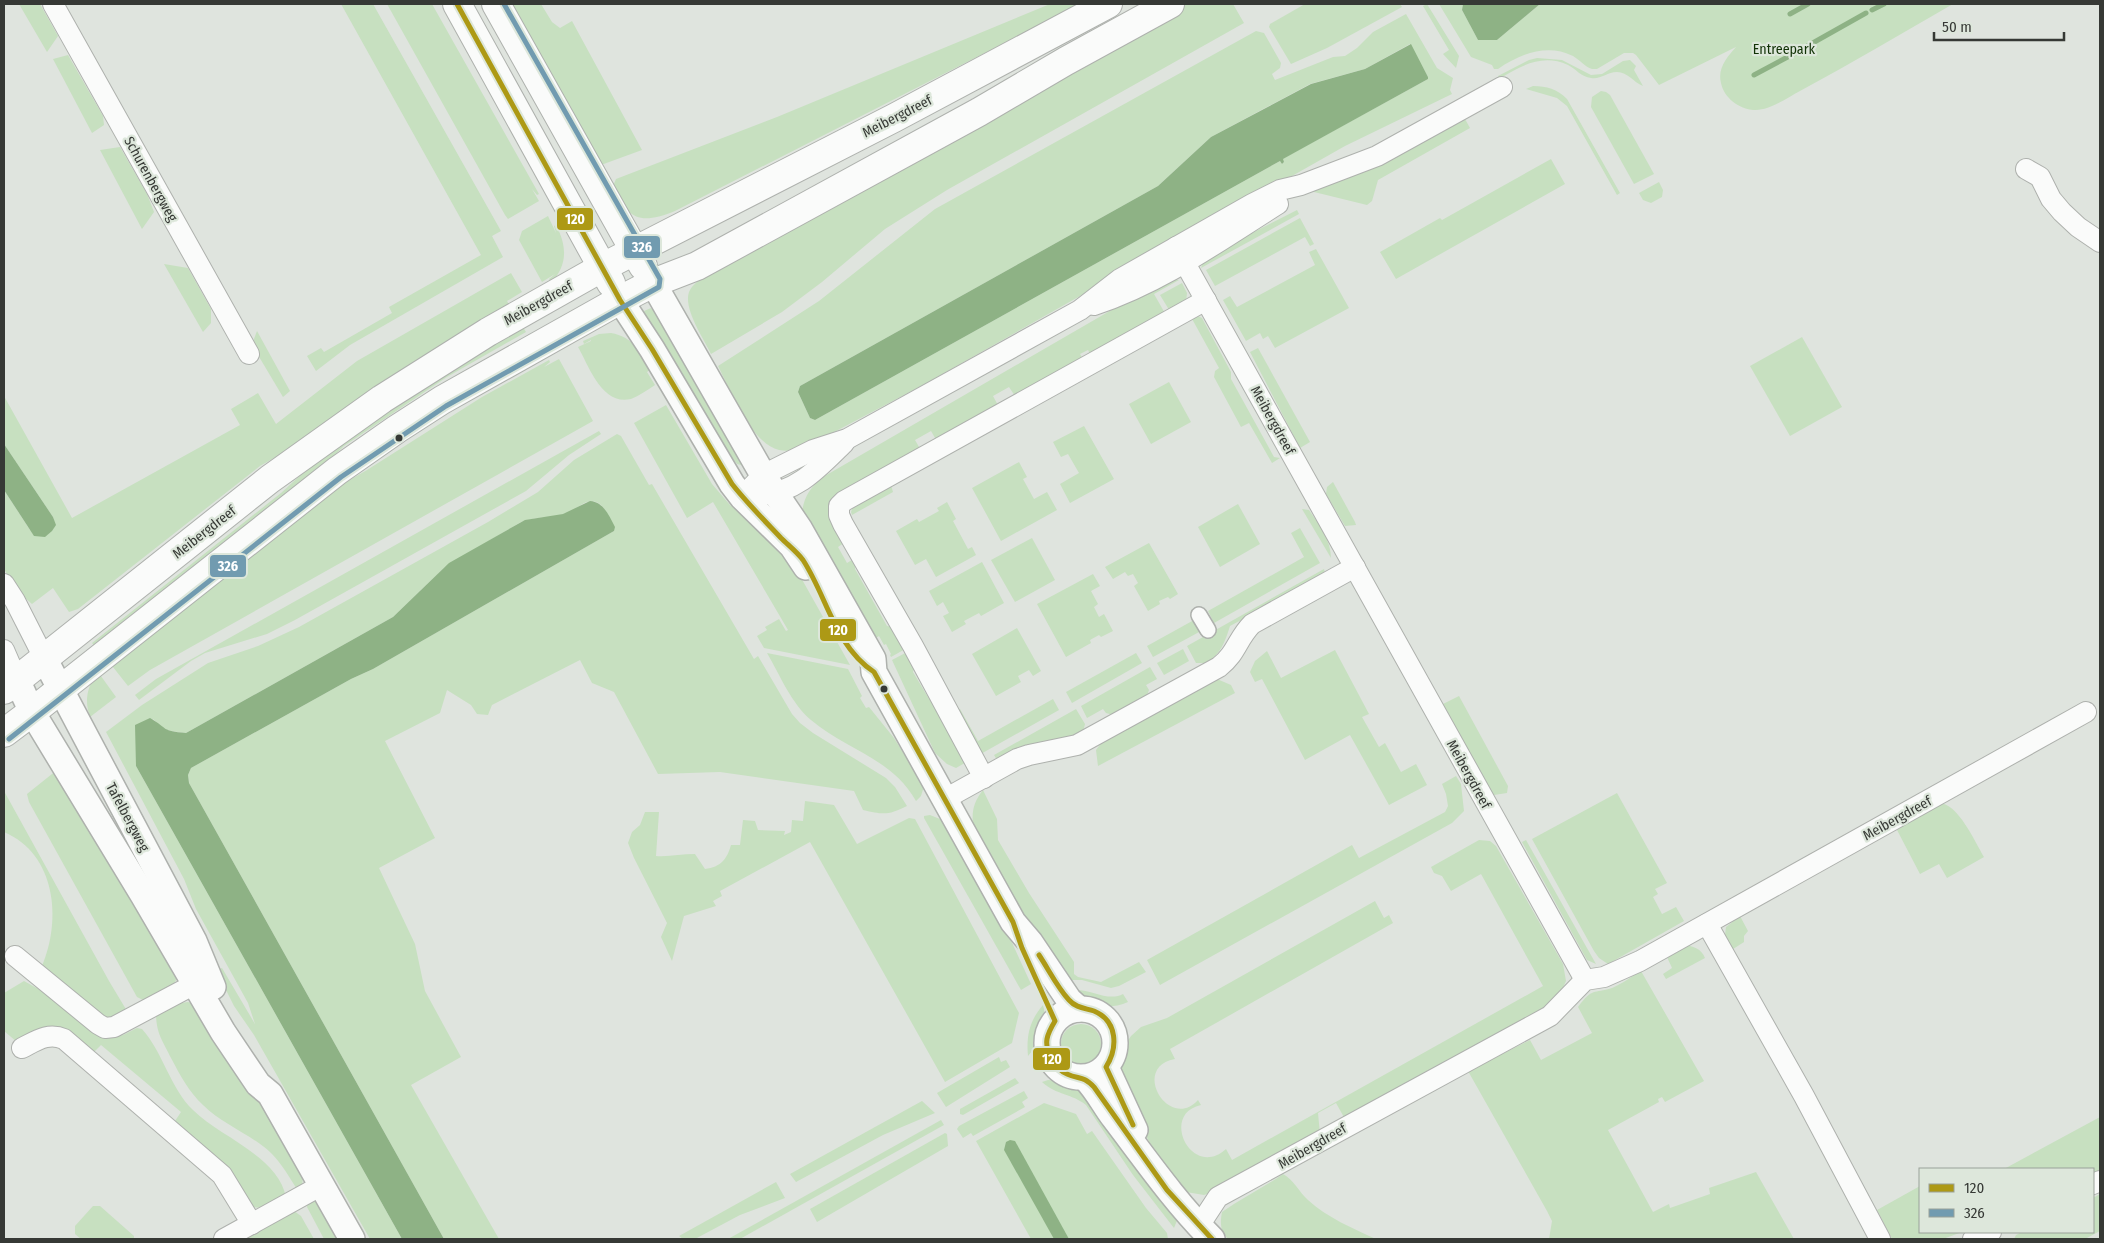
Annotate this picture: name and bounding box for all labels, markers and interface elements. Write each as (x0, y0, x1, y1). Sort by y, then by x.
scale bar (1934, 10, 2064, 42)
text: 50 m (1942, 18, 1972, 36)
park label: Entreepark (1753, 41, 1816, 58)
street label: Meibergdreef (860, 91, 936, 141)
street label: Schurenbergweg (120, 134, 181, 225)
line badge: 120 (556, 207, 594, 231)
text: 120 (565, 211, 585, 228)
line badge: 326 (623, 235, 661, 259)
text: 326 (631, 239, 652, 256)
street label: Meibergdreef (501, 277, 577, 329)
street label: Meibergdreef (1247, 383, 1299, 459)
unlabelled marker (394, 433, 404, 443)
street label: Meibergdreef (169, 501, 241, 562)
line badge: 326 (209, 554, 247, 578)
text: 326 (217, 558, 238, 575)
line badge: 120 (819, 618, 857, 642)
text: 120 (828, 622, 848, 639)
unlabelled marker (879, 684, 889, 694)
street label: Meibergdreef (1443, 737, 1495, 813)
street label: Tafelbergweg (102, 780, 153, 855)
street label: Meibergdreef (1860, 792, 1936, 844)
line badge: 120 (1032, 1047, 1071, 1071)
text: 120 (1042, 1051, 1062, 1068)
street label: Meibergdreef (1275, 1119, 1351, 1173)
legend (1919, 1168, 2094, 1233)
text: 120 (1964, 1179, 1984, 1197)
text: 326 (1964, 1204, 1985, 1222)

